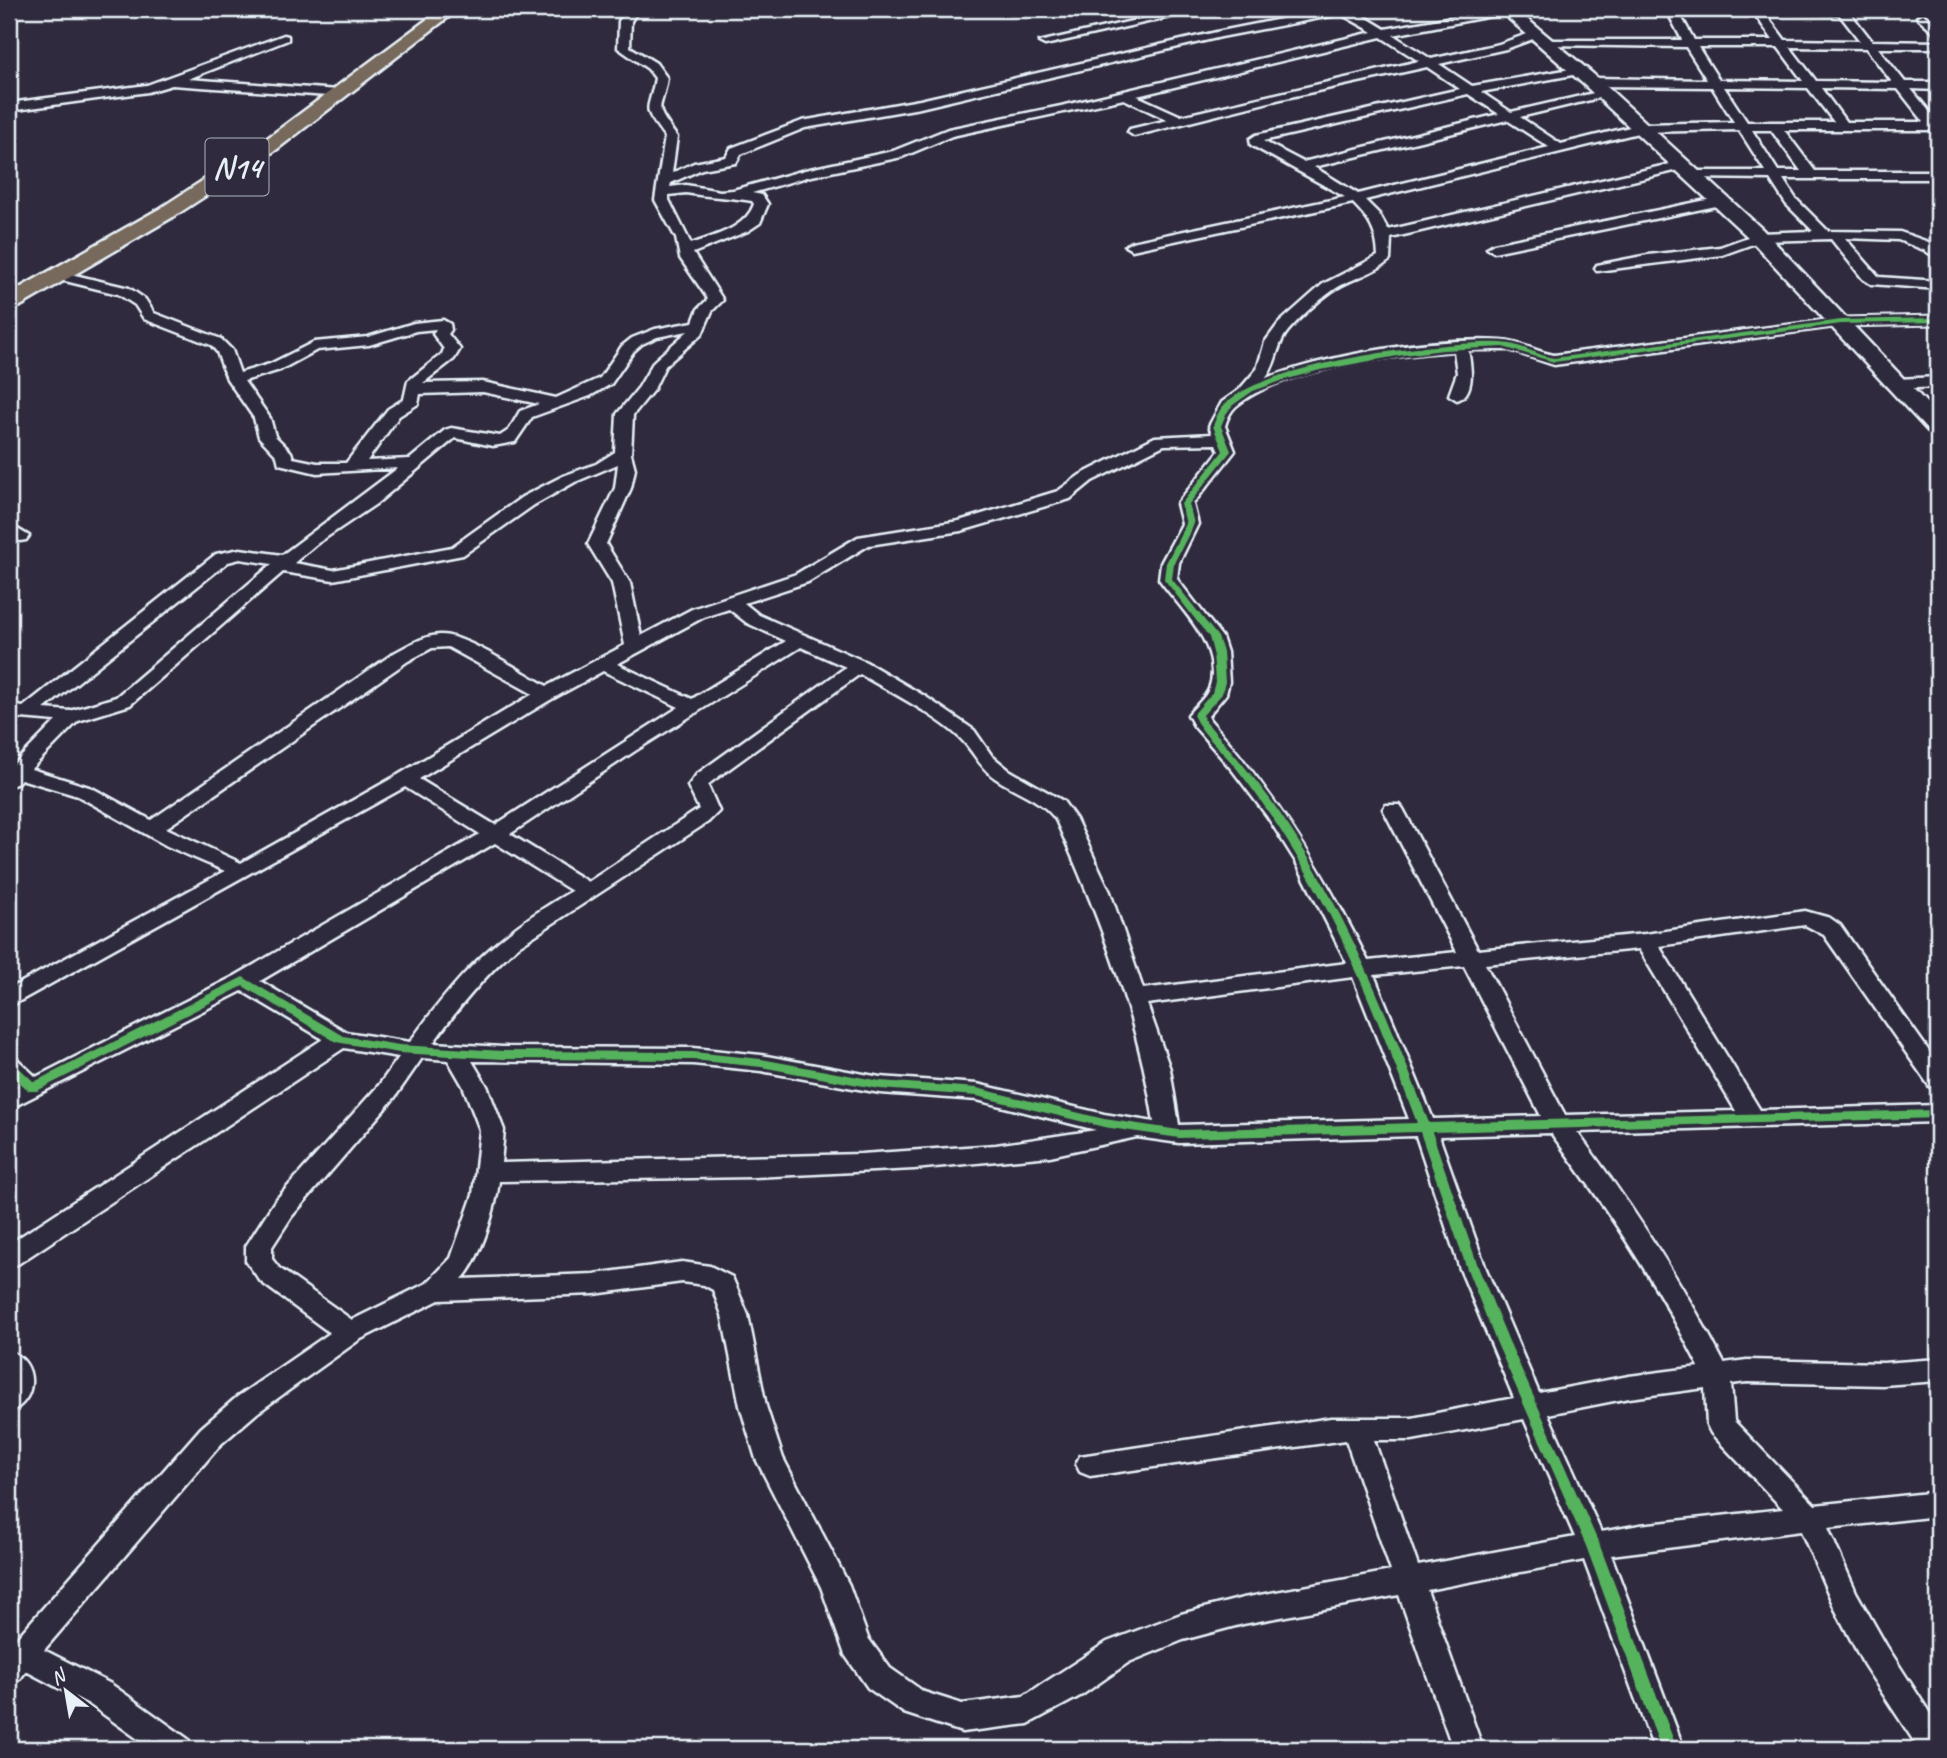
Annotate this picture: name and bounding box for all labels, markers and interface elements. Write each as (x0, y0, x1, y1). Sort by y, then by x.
road number: N14 (205, 138, 268, 196)
north arrow (32, 1656, 102, 1726)
text: N (47, 1662, 72, 1691)

